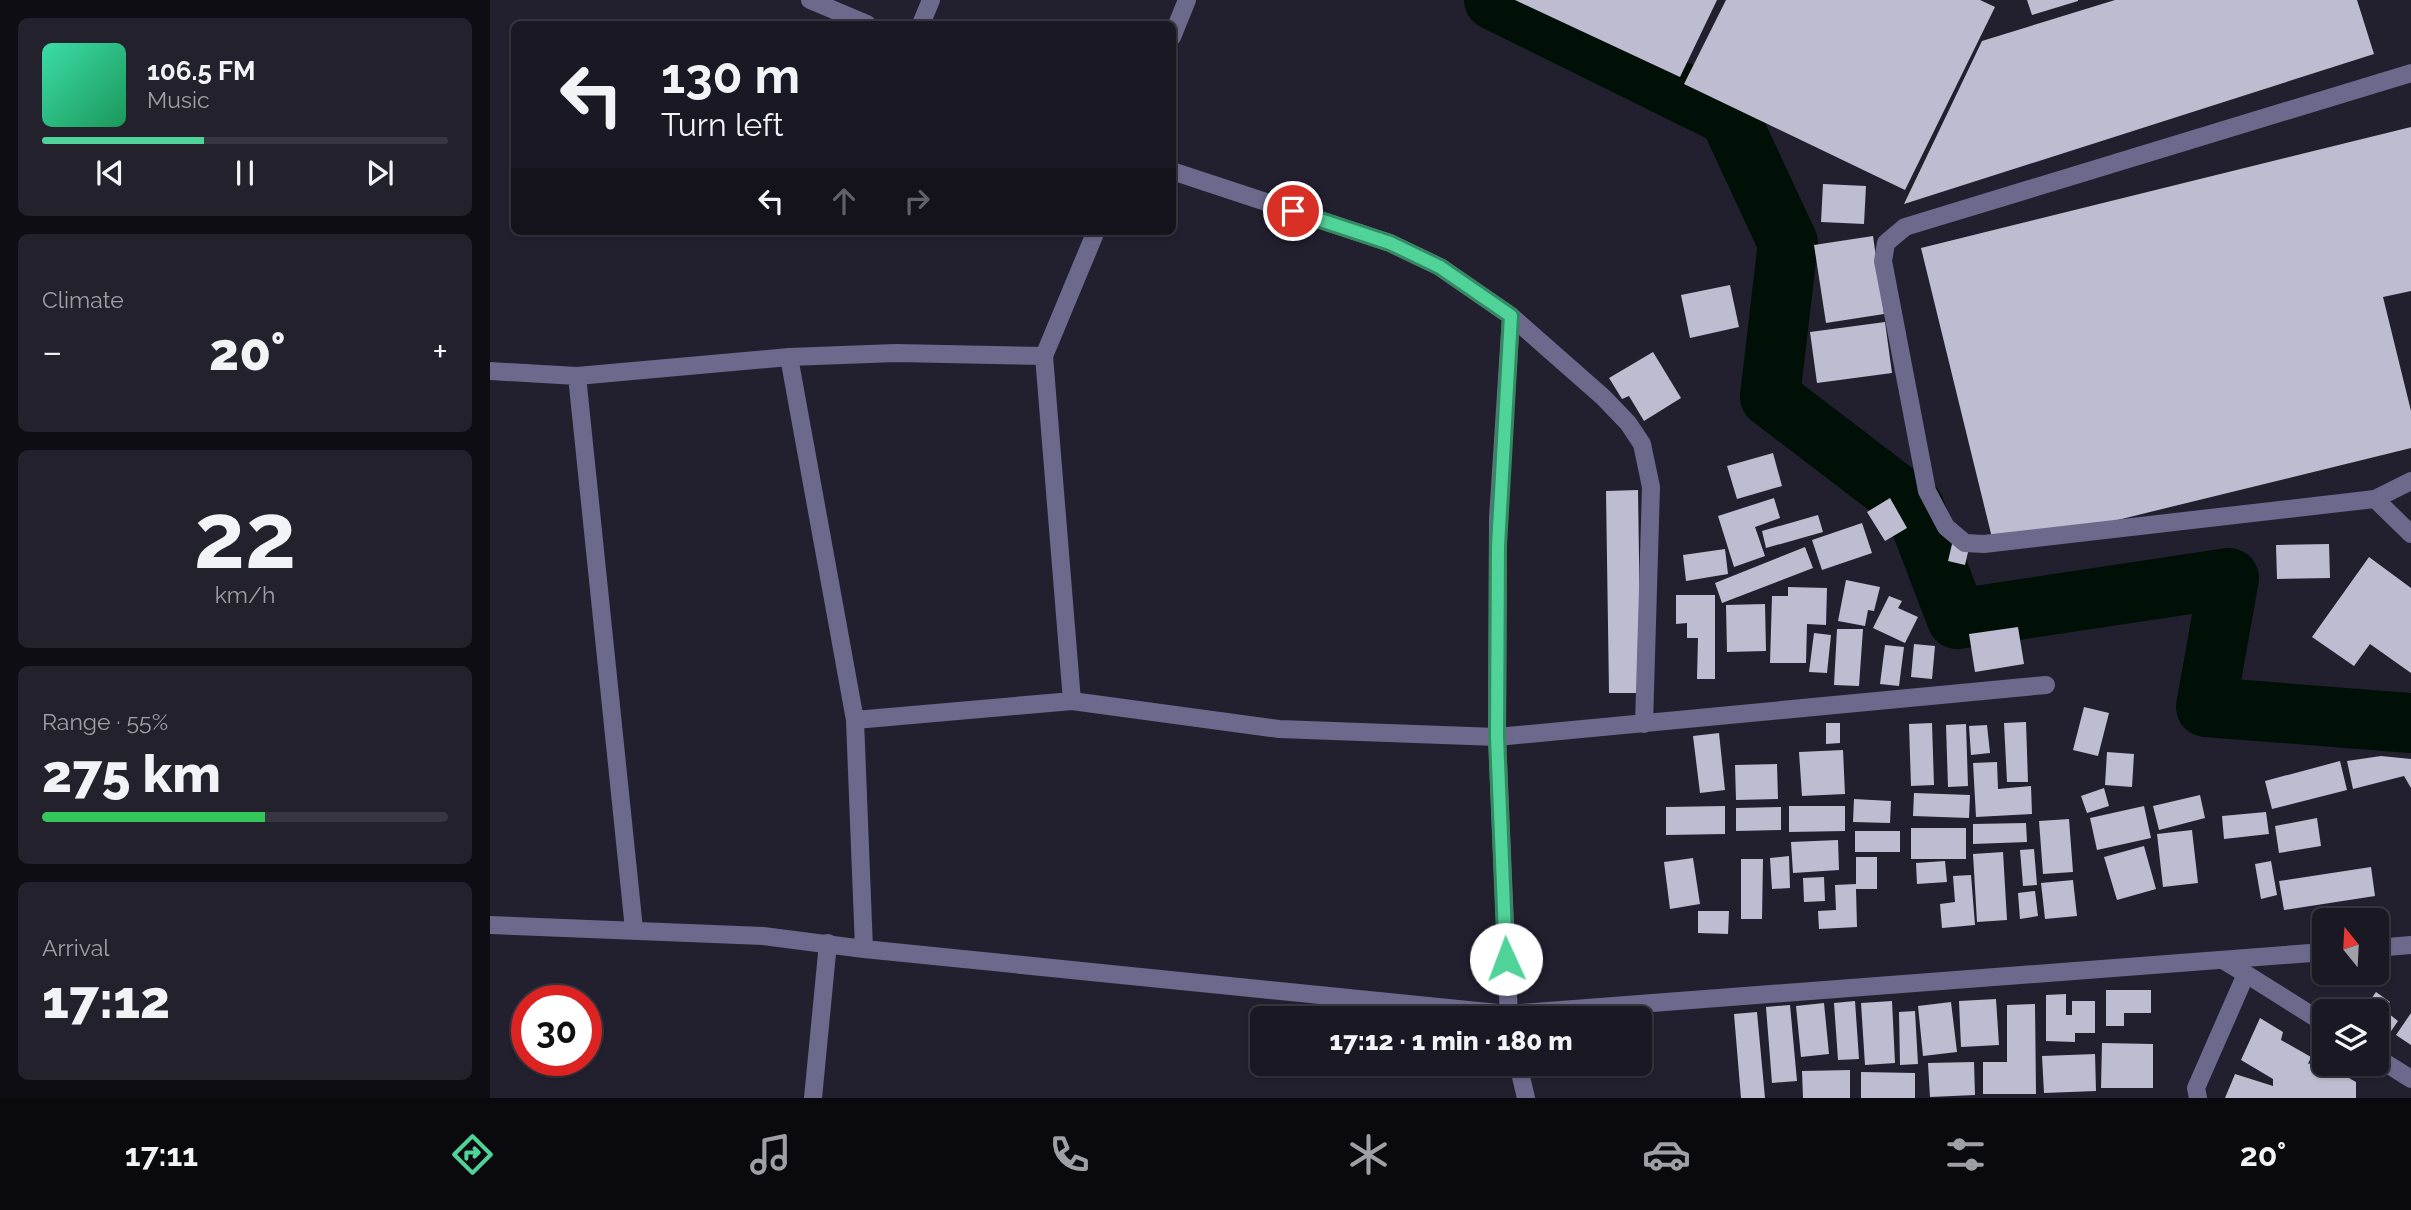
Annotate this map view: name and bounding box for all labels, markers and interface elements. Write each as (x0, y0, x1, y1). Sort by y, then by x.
text: 130 m (661, 47, 800, 104)
icon: left (546, 49, 637, 140)
text: 106.5 FM (147, 56, 256, 86)
text: Music (147, 86, 210, 113)
text: Turn left (661, 106, 783, 143)
icon: previous (91, 154, 129, 192)
icon: pause (226, 154, 264, 192)
icon: next (361, 154, 399, 192)
pin (1263, 181, 1323, 241)
icon: left (752, 182, 790, 220)
icon: ahead (825, 182, 863, 220)
icon: right (898, 182, 936, 220)
icon: arrive (1274, 192, 1312, 230)
text: Climate (42, 286, 124, 313)
text: 20° (209, 321, 286, 382)
text: − (42, 329, 62, 374)
text: + (432, 329, 448, 374)
text: 22 (194, 482, 296, 589)
text: km/h (215, 581, 275, 608)
text: Range · 55% (42, 708, 168, 735)
text: 275 km (42, 743, 221, 804)
north arrow (2312, 908, 2389, 985)
map controls (2312, 908, 2389, 1076)
position arrow (1469, 922, 1543, 996)
text: Arrival (42, 934, 109, 961)
text: 17:12 (42, 969, 170, 1030)
speed limit sign: 30 (511, 985, 602, 1076)
button: layers (2312, 999, 2389, 1076)
text: 17:12 · 1 min · 180 m (1329, 1026, 1573, 1056)
icon: directions (448, 1130, 497, 1179)
icon: music (746, 1130, 795, 1179)
icon: phone (1045, 1130, 1094, 1179)
icon: climate (1344, 1130, 1393, 1179)
icon: car (1642, 1130, 1691, 1179)
icon: filters (1941, 1130, 1990, 1179)
text: 17:11 (125, 1136, 198, 1173)
text: 20° (2240, 1136, 2286, 1173)

